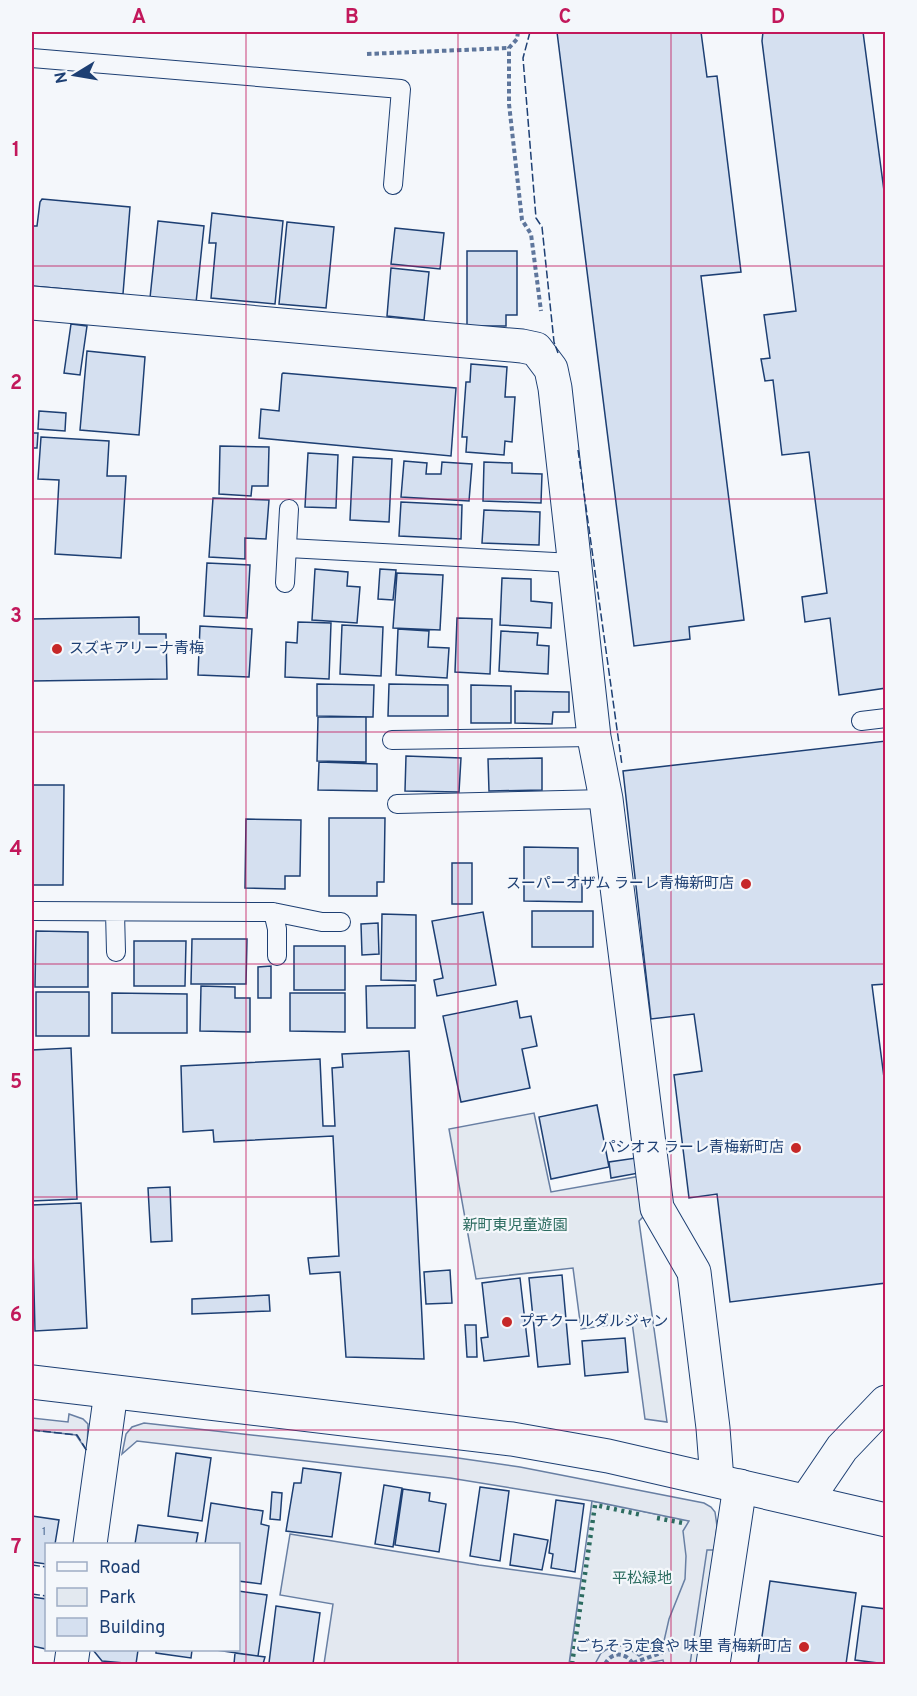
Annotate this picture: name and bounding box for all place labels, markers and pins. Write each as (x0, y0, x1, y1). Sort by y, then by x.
place label: スズキアリーナ青梅 (69, 639, 204, 659)
marker: スズキアリーナ青梅 (50, 642, 64, 656)
place label: スーパーオザム ラーレ青梅新町店 (506, 874, 734, 894)
marker: スーパーオザム ラーレ青梅新町店 (739, 877, 753, 891)
place label: パシオス ラーレ青梅新町店 (600, 1138, 784, 1158)
marker: パシオス ラーレ青梅新町店 (789, 1141, 803, 1155)
place label: プチクールダルジャン (519, 1313, 668, 1332)
marker: プチクールダルジャン (500, 1315, 514, 1329)
place label: ごちそう定食や 味里 青梅新町店 (575, 1637, 792, 1657)
marker: ごちそう定食や 味里 青梅新町店 (797, 1640, 811, 1654)

